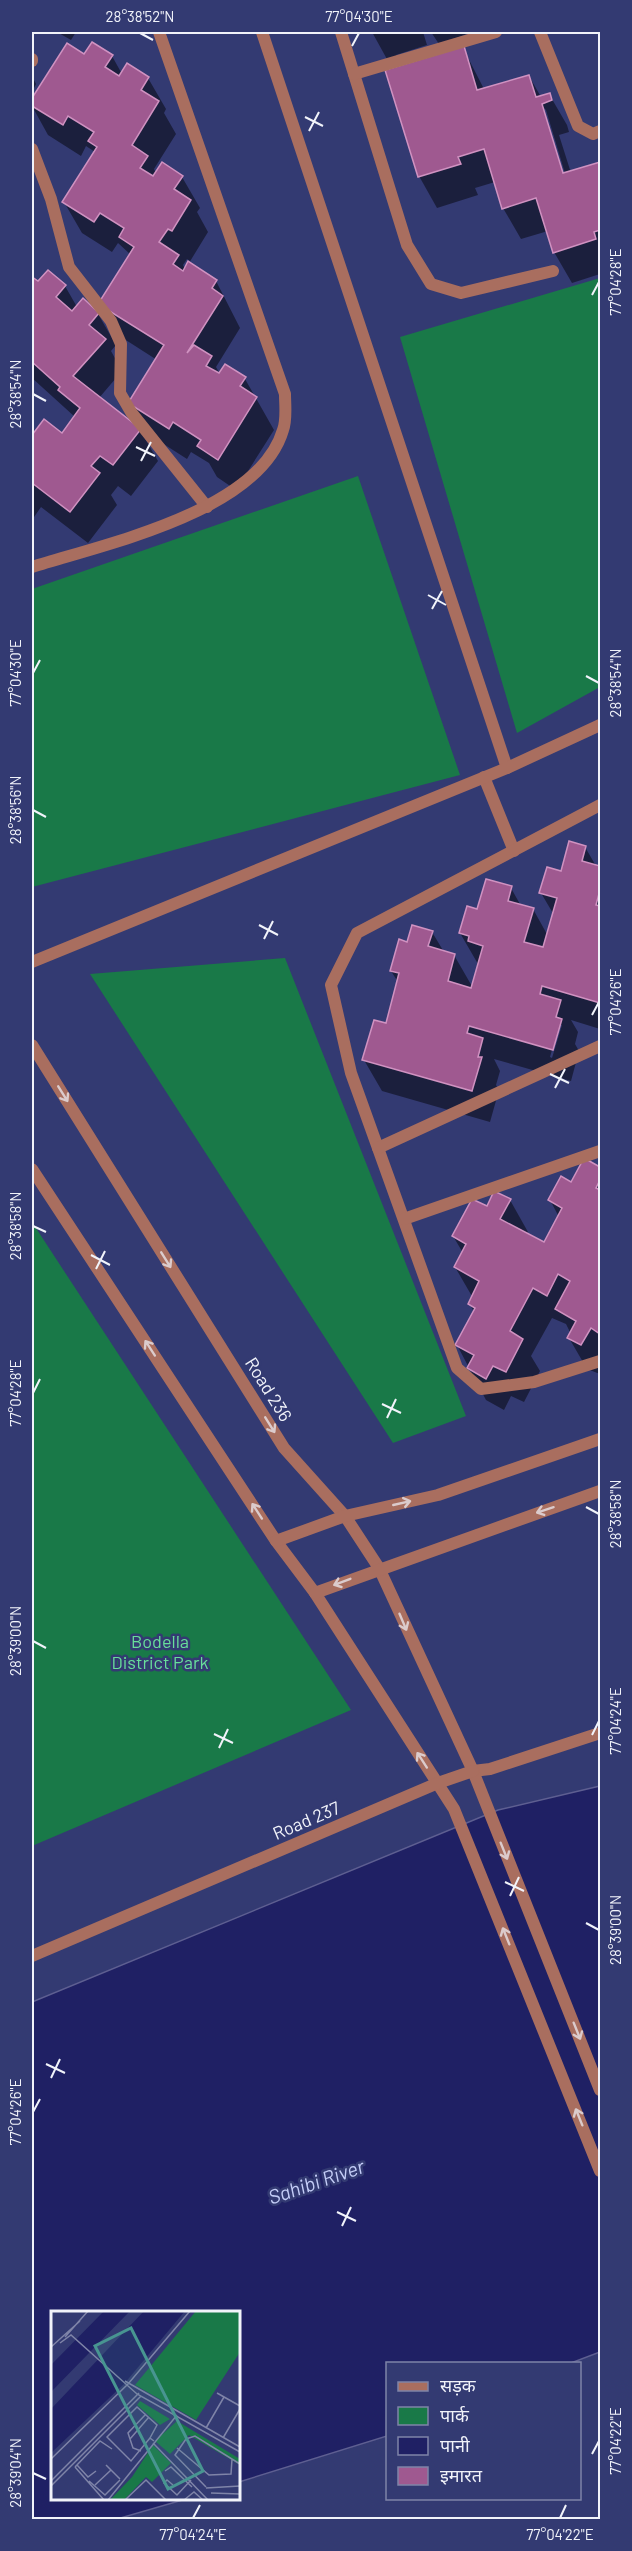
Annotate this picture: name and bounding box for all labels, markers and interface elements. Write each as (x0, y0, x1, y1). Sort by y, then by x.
text: 28°38'52"N (106, 7, 174, 25)
text: 77°04'30"E (325, 7, 393, 25)
text: 77°04'28"E (606, 248, 624, 316)
text: 28°38'54"N (6, 360, 24, 428)
text: 77°04'30"E (6, 639, 24, 707)
text: 28°38'54"N (606, 649, 624, 717)
text: 28°38'56"N (6, 776, 24, 844)
text: 77°04'26"E (606, 968, 624, 1036)
one-way arrow (56, 1086, 69, 1103)
text: 28°38'58"N (6, 1192, 24, 1260)
one-way arrow (161, 1251, 173, 1268)
one-way arrow (144, 1340, 156, 1356)
street label: Road 236 (241, 1353, 297, 1425)
text: 77°04'28"E (6, 1359, 24, 1427)
one-way arrow (264, 1416, 276, 1433)
text: 28°38'58"N (606, 1480, 624, 1548)
one-way arrow (393, 1496, 412, 1508)
one-way arrow (250, 1503, 262, 1520)
one-way arrow (536, 1505, 555, 1516)
one-way arrow (333, 1577, 351, 1588)
text: 28°39'00"N (6, 1606, 24, 1676)
one-way arrow (398, 1613, 409, 1631)
park label: Bodella District Park (112, 1630, 208, 1673)
text: 77°04'24"E (606, 1687, 624, 1755)
one-way arrow (416, 1752, 428, 1769)
street label: Road 237 (269, 1796, 343, 1844)
one-way arrow (499, 1841, 510, 1859)
text: 28°39'00"N (606, 1895, 624, 1965)
one-way arrow (500, 1928, 511, 1946)
one-way arrow (572, 2022, 583, 2040)
text: 77°04'26"E (6, 2078, 24, 2146)
one-way arrow (573, 2108, 584, 2127)
water label: Sahibi River (265, 2153, 368, 2209)
inset map (51, 2311, 240, 2500)
legend (386, 2362, 581, 2500)
text: सड़क (440, 2374, 477, 2396)
text: पार्क (440, 2404, 470, 2426)
text: 77°04'22"E (606, 2407, 624, 2475)
text: पानी (440, 2434, 470, 2456)
text: 28°39'04"N (6, 2438, 24, 2508)
text: इमारत (440, 2464, 483, 2486)
text: 77°04'24"E (159, 2525, 227, 2543)
text: 77°04'22"E (526, 2525, 594, 2543)

